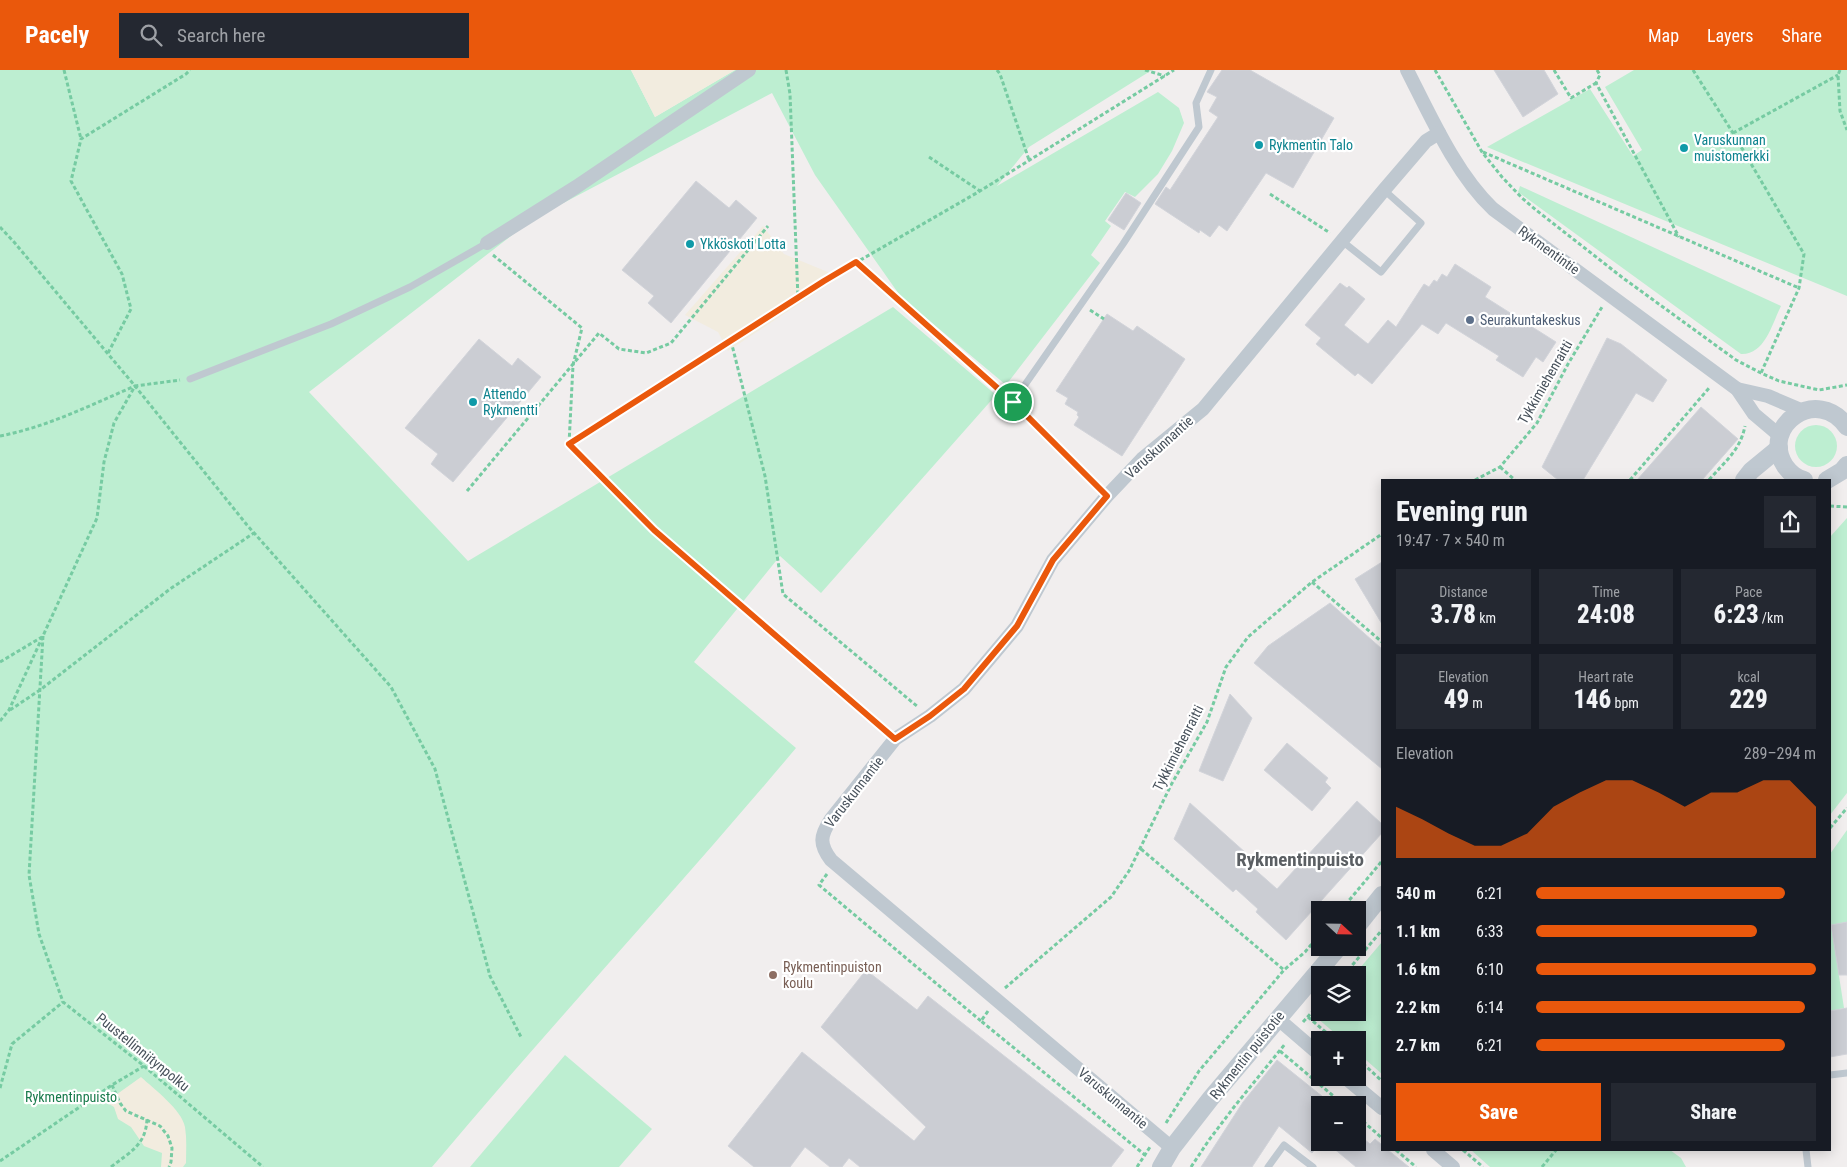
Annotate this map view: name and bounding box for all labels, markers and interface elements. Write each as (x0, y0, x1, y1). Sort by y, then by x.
search box (119, 13, 469, 58)
text: Pacely (25, 21, 89, 49)
icon: search (137, 21, 165, 49)
text: Search here (177, 24, 265, 47)
text: Map (1648, 25, 1679, 46)
text: Layers (1707, 25, 1754, 46)
text: Share (1782, 25, 1822, 46)
place label: Varuskunnan muistomerkki (1694, 132, 1769, 164)
place label: Rykmentin Talo (1269, 137, 1353, 153)
marker: Rykmentin Talo (1253, 139, 1265, 151)
marker: Varuskunnan muistomerkki (1678, 142, 1690, 154)
street label: Rykmentintie (1515, 223, 1583, 278)
place label: Ykköskoti Lotta (700, 236, 786, 252)
marker: Ykköskoti Lotta (684, 238, 696, 250)
place label: Seurakuntakeskus (1480, 312, 1581, 328)
marker: Seurakuntakeskus (1464, 314, 1476, 326)
street label: Tykkimiehenraitti (1514, 337, 1576, 427)
pin (992, 381, 1034, 423)
place label: Attendo Rykmentti (483, 386, 538, 418)
icon: arrive (999, 388, 1027, 416)
marker: Attendo Rykmentti (467, 396, 479, 408)
street label: Varuskunnantie (1122, 412, 1197, 482)
text: Evening run (1396, 495, 1528, 528)
button: share (1764, 496, 1816, 548)
text: 19:47 · 7 × 540 m (1396, 531, 1505, 550)
text: Distance (1439, 584, 1487, 600)
text: Time (1592, 584, 1620, 600)
text: Pace (1735, 584, 1762, 600)
text: 3.78 (1431, 600, 1476, 629)
text: 24:08 (1577, 600, 1635, 629)
text: 6:23 (1713, 600, 1759, 629)
text: km (1476, 610, 1496, 626)
text: /km (1759, 610, 1784, 626)
text: Elevation (1438, 669, 1489, 685)
text: Heart rate (1578, 669, 1634, 685)
text: kcal (1737, 669, 1760, 685)
text: 49 (1444, 685, 1469, 714)
text: 146 (1573, 685, 1611, 714)
text: 229 (1730, 685, 1768, 714)
text: m (1469, 695, 1483, 711)
text: bpm (1611, 695, 1639, 711)
street label: Tykkimiehenraitti (1149, 702, 1207, 794)
text: Elevation (1396, 744, 1454, 763)
text: 289–294 m (1744, 744, 1816, 763)
street label: Varuskunnantie (821, 753, 887, 831)
district label: Rykmentinpuisto (1236, 848, 1364, 871)
text: 540 m (1396, 884, 1436, 903)
text: 6:21 (1476, 884, 1503, 903)
north arrow (1311, 901, 1366, 956)
map controls (1311, 901, 1366, 1151)
text: 1.1 km (1396, 922, 1440, 941)
text: 6:33 (1476, 922, 1503, 941)
place label: Rykmentinpuiston koulu (783, 959, 882, 991)
text: 1.6 km (1396, 960, 1440, 979)
text: 6:10 (1476, 960, 1503, 979)
button: layers (1311, 966, 1366, 1021)
marker: Rykmentinpuiston koulu (767, 969, 779, 981)
text: 2.2 km (1396, 998, 1440, 1017)
text: 6:14 (1476, 998, 1503, 1017)
street label: Rykmentin puistotie (1206, 1007, 1288, 1102)
street label: Puustellinniitynpolku (93, 1010, 193, 1094)
button: + (1311, 1031, 1366, 1086)
text: 2.7 km (1396, 1036, 1440, 1055)
text: 6:21 (1476, 1036, 1503, 1055)
street label: Varuskunnantie (1075, 1064, 1151, 1132)
button: Save (1396, 1083, 1601, 1141)
button: Share (1611, 1083, 1816, 1141)
park label: Rykmentinpuisto (25, 1089, 117, 1105)
button: − (1311, 1096, 1366, 1151)

